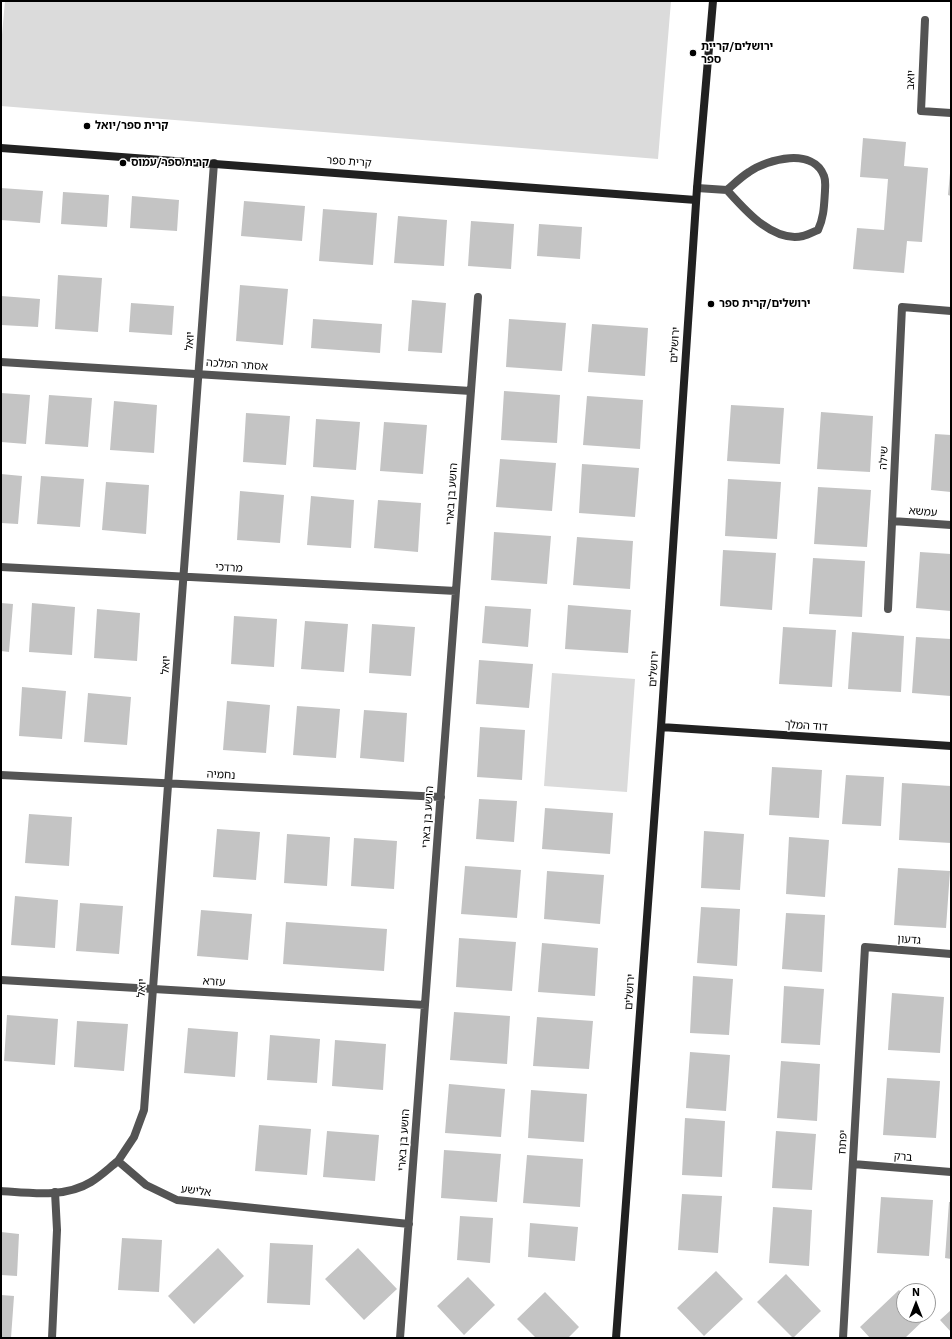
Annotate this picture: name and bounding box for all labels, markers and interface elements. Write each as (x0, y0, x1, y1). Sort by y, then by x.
place label: ירושלים/קריית ספר (701, 40, 773, 66)
marker: ירושלים/קריית ספר (688, 48, 698, 58)
street label: יואב (904, 70, 918, 90)
place label: קרית ספר/יואל (95, 119, 168, 133)
marker: קרית ספר/יואל (82, 121, 92, 131)
street label: קרית ספר (326, 154, 372, 170)
place label: קרית ספר/עמוס (131, 156, 209, 170)
marker: קרית ספר/עמוס (118, 158, 128, 168)
place label: ירושלים/קרית ספר (719, 297, 810, 311)
marker: ירושלים/קרית ספר (706, 299, 716, 309)
street label: ירושלים (667, 326, 683, 364)
street label: יואל (183, 331, 197, 351)
street label: אסתר המלכה (206, 356, 268, 374)
street label: שילה (877, 446, 891, 470)
street label: הושע בן בארי (443, 463, 461, 525)
street label: עמשא (908, 504, 938, 520)
street label: מרדכי (215, 561, 243, 575)
street label: ירושלים (646, 650, 662, 688)
street label: יואל (159, 655, 173, 675)
street label: דוד המלך (784, 718, 828, 734)
street label: נחמיה (206, 768, 236, 782)
street label: הושע בן בארי (419, 786, 437, 848)
street label: גדעון (897, 933, 921, 947)
street label: ירושלים (622, 973, 638, 1011)
street label: עזרא (202, 975, 226, 989)
street label: יואל (135, 978, 149, 998)
street label: הושע בן בארי (395, 1109, 413, 1171)
street label: יפתח (836, 1129, 850, 1155)
street label: ברק (893, 1150, 913, 1164)
street label: אלישע (180, 1183, 212, 1199)
north arrow (896, 1283, 936, 1323)
text: N (912, 1285, 920, 1299)

